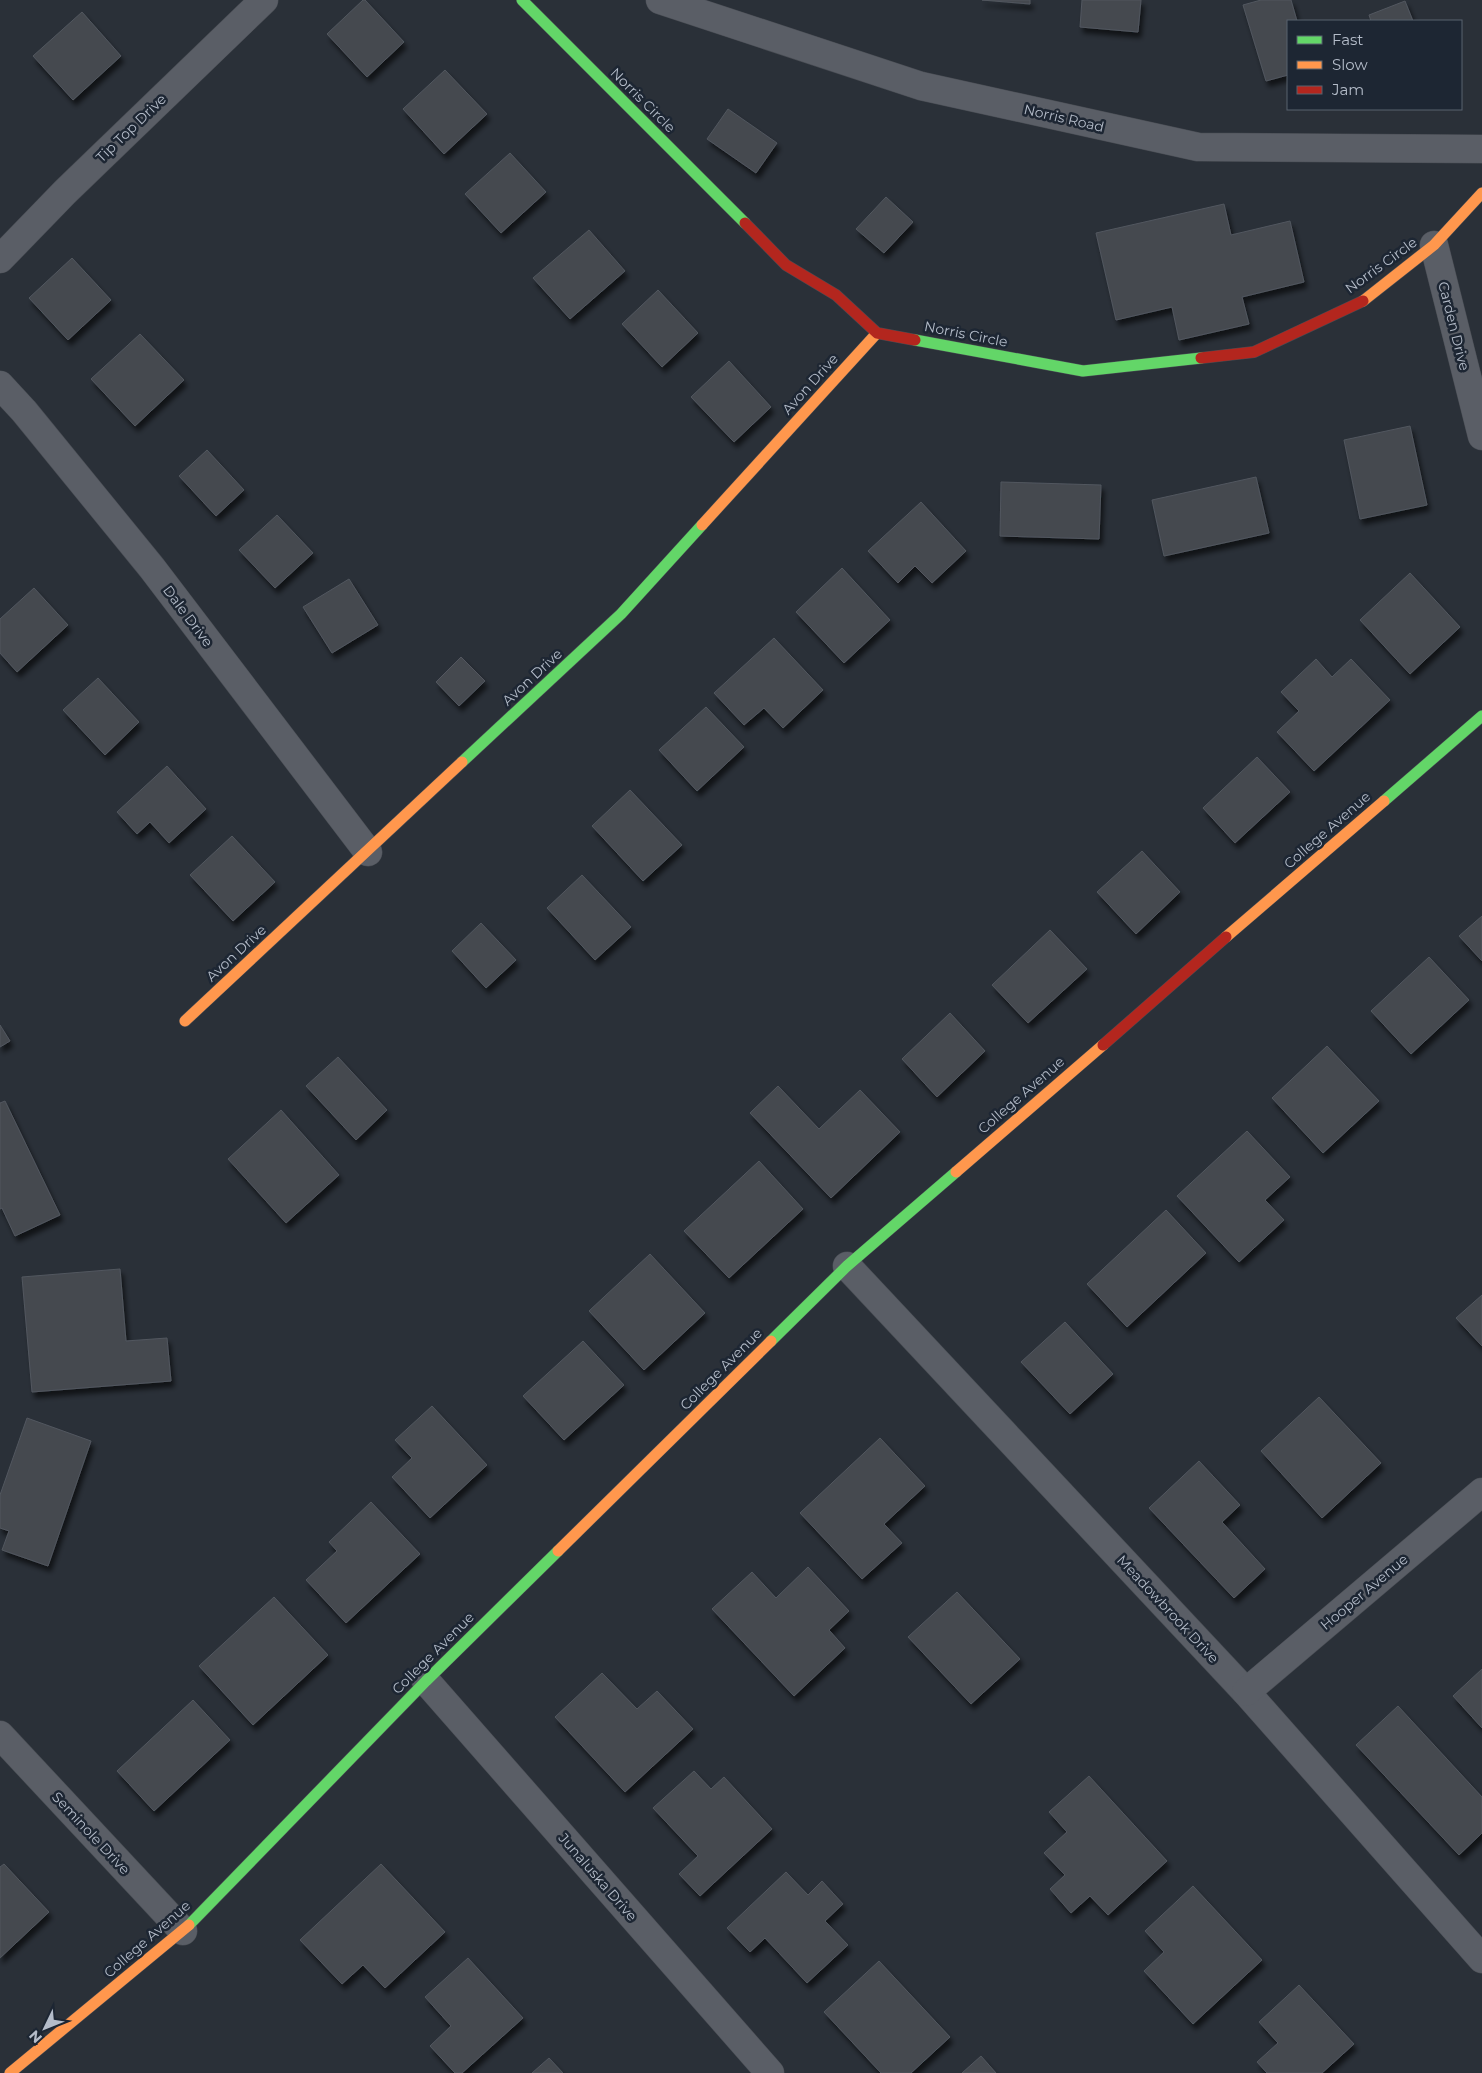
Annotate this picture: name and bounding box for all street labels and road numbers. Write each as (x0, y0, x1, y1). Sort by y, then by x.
street label: Norris Circle (607, 64, 679, 136)
street label: Tip Top Drive (92, 90, 170, 166)
street label: Norris Road (1022, 100, 1106, 136)
street label: Norris Circle (1342, 233, 1420, 297)
street label: Carden Drive (1434, 280, 1474, 372)
street label: Norris Circle (923, 317, 1009, 351)
street label: Avon Drive (778, 350, 842, 418)
street label: Dale Drive (159, 582, 217, 650)
street label: Avon Drive (498, 645, 566, 709)
street label: College Avenue (1280, 787, 1374, 873)
street label: Avon Drive (202, 921, 270, 985)
street label: College Avenue (974, 1052, 1068, 1138)
street label: College Avenue (676, 1324, 766, 1414)
street label: Hooper Avenue (1316, 1550, 1412, 1634)
street label: Meadowbrook Drive (1113, 1551, 1223, 1667)
street label: College Avenue (388, 1608, 478, 1698)
street label: Seminole Drive (48, 1788, 134, 1878)
street label: Junaluska Drive (554, 1828, 641, 1925)
street label: College Avenue (100, 1896, 194, 1982)

